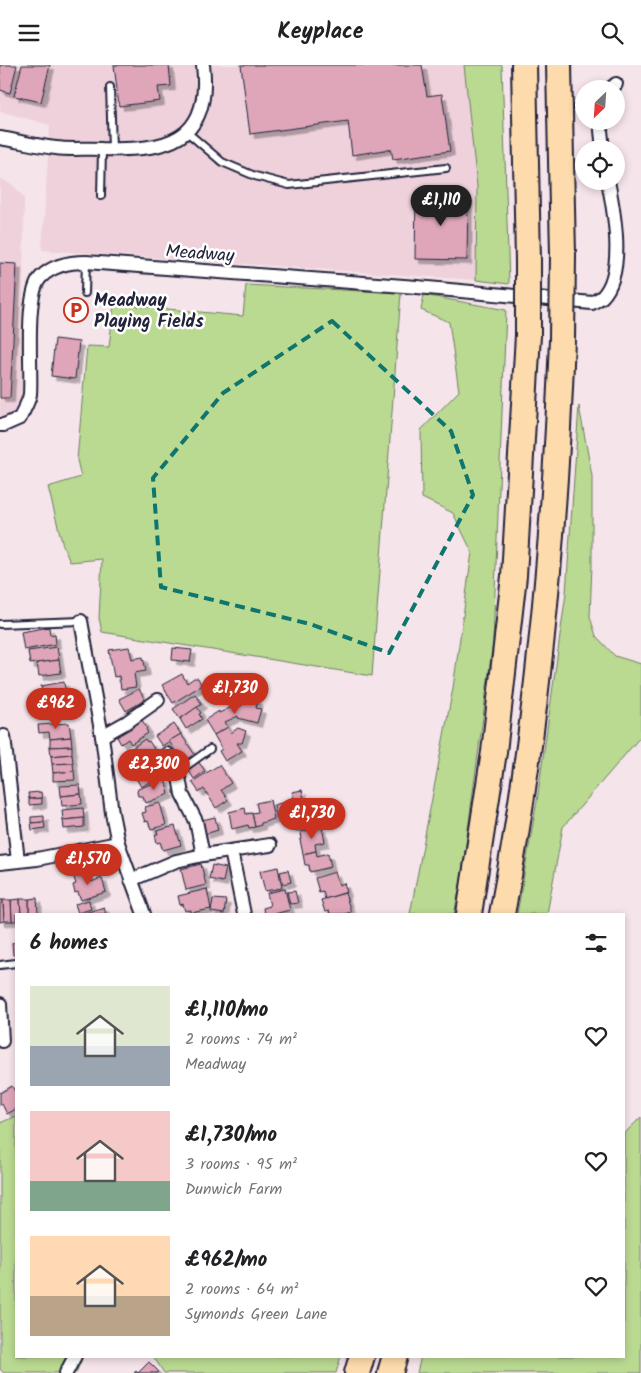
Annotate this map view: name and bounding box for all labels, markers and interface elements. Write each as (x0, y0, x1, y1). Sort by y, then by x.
text: Keyplace (278, 15, 363, 50)
icon: menu (15, 19, 43, 47)
icon: search (598, 19, 626, 47)
north arrow (575, 80, 625, 130)
map controls (575, 80, 625, 190)
button: locate (575, 140, 625, 190)
pin: £1,110 (400, 185, 482, 227)
text: £1,110 (422, 188, 460, 213)
street label: Meadway (165, 238, 236, 271)
place label: Meadway Playing Fields (94, 287, 204, 337)
parking icon: Meadway Playing Fields (63, 297, 89, 323)
pin: £1,730 (194, 673, 276, 715)
text: £1,730 (212, 676, 258, 701)
pin: £962 (26, 687, 86, 730)
text: £962 (37, 691, 75, 716)
pin: £2,300 (113, 749, 195, 791)
text: £2,300 (129, 752, 179, 777)
pin: £1,730 (271, 797, 353, 840)
text: £1,730 (289, 801, 335, 826)
pin: £1,570 (47, 843, 129, 886)
text: £1,570 (66, 847, 110, 872)
text: 6 homes (30, 927, 108, 960)
icon: filters (582, 929, 610, 957)
text: £1,110/mo (185, 994, 268, 1027)
icon: home (70, 1006, 130, 1066)
icon: heart (582, 1022, 610, 1050)
text: 2 rooms · 74 m² (185, 1027, 297, 1052)
text: Meadway (185, 1052, 246, 1077)
text: £1,730/mo (185, 1119, 277, 1152)
icon: home (70, 1131, 130, 1191)
icon: heart (582, 1147, 610, 1175)
text: 3 rooms · 95 m² (185, 1152, 297, 1177)
text: Dunwich Farm (185, 1177, 282, 1202)
text: £962/mo (185, 1244, 267, 1277)
icon: home (70, 1256, 130, 1316)
icon: heart (582, 1272, 610, 1300)
text: 2 rooms · 64 m² (185, 1277, 298, 1302)
text: Symonds Green Lane (185, 1302, 327, 1327)

